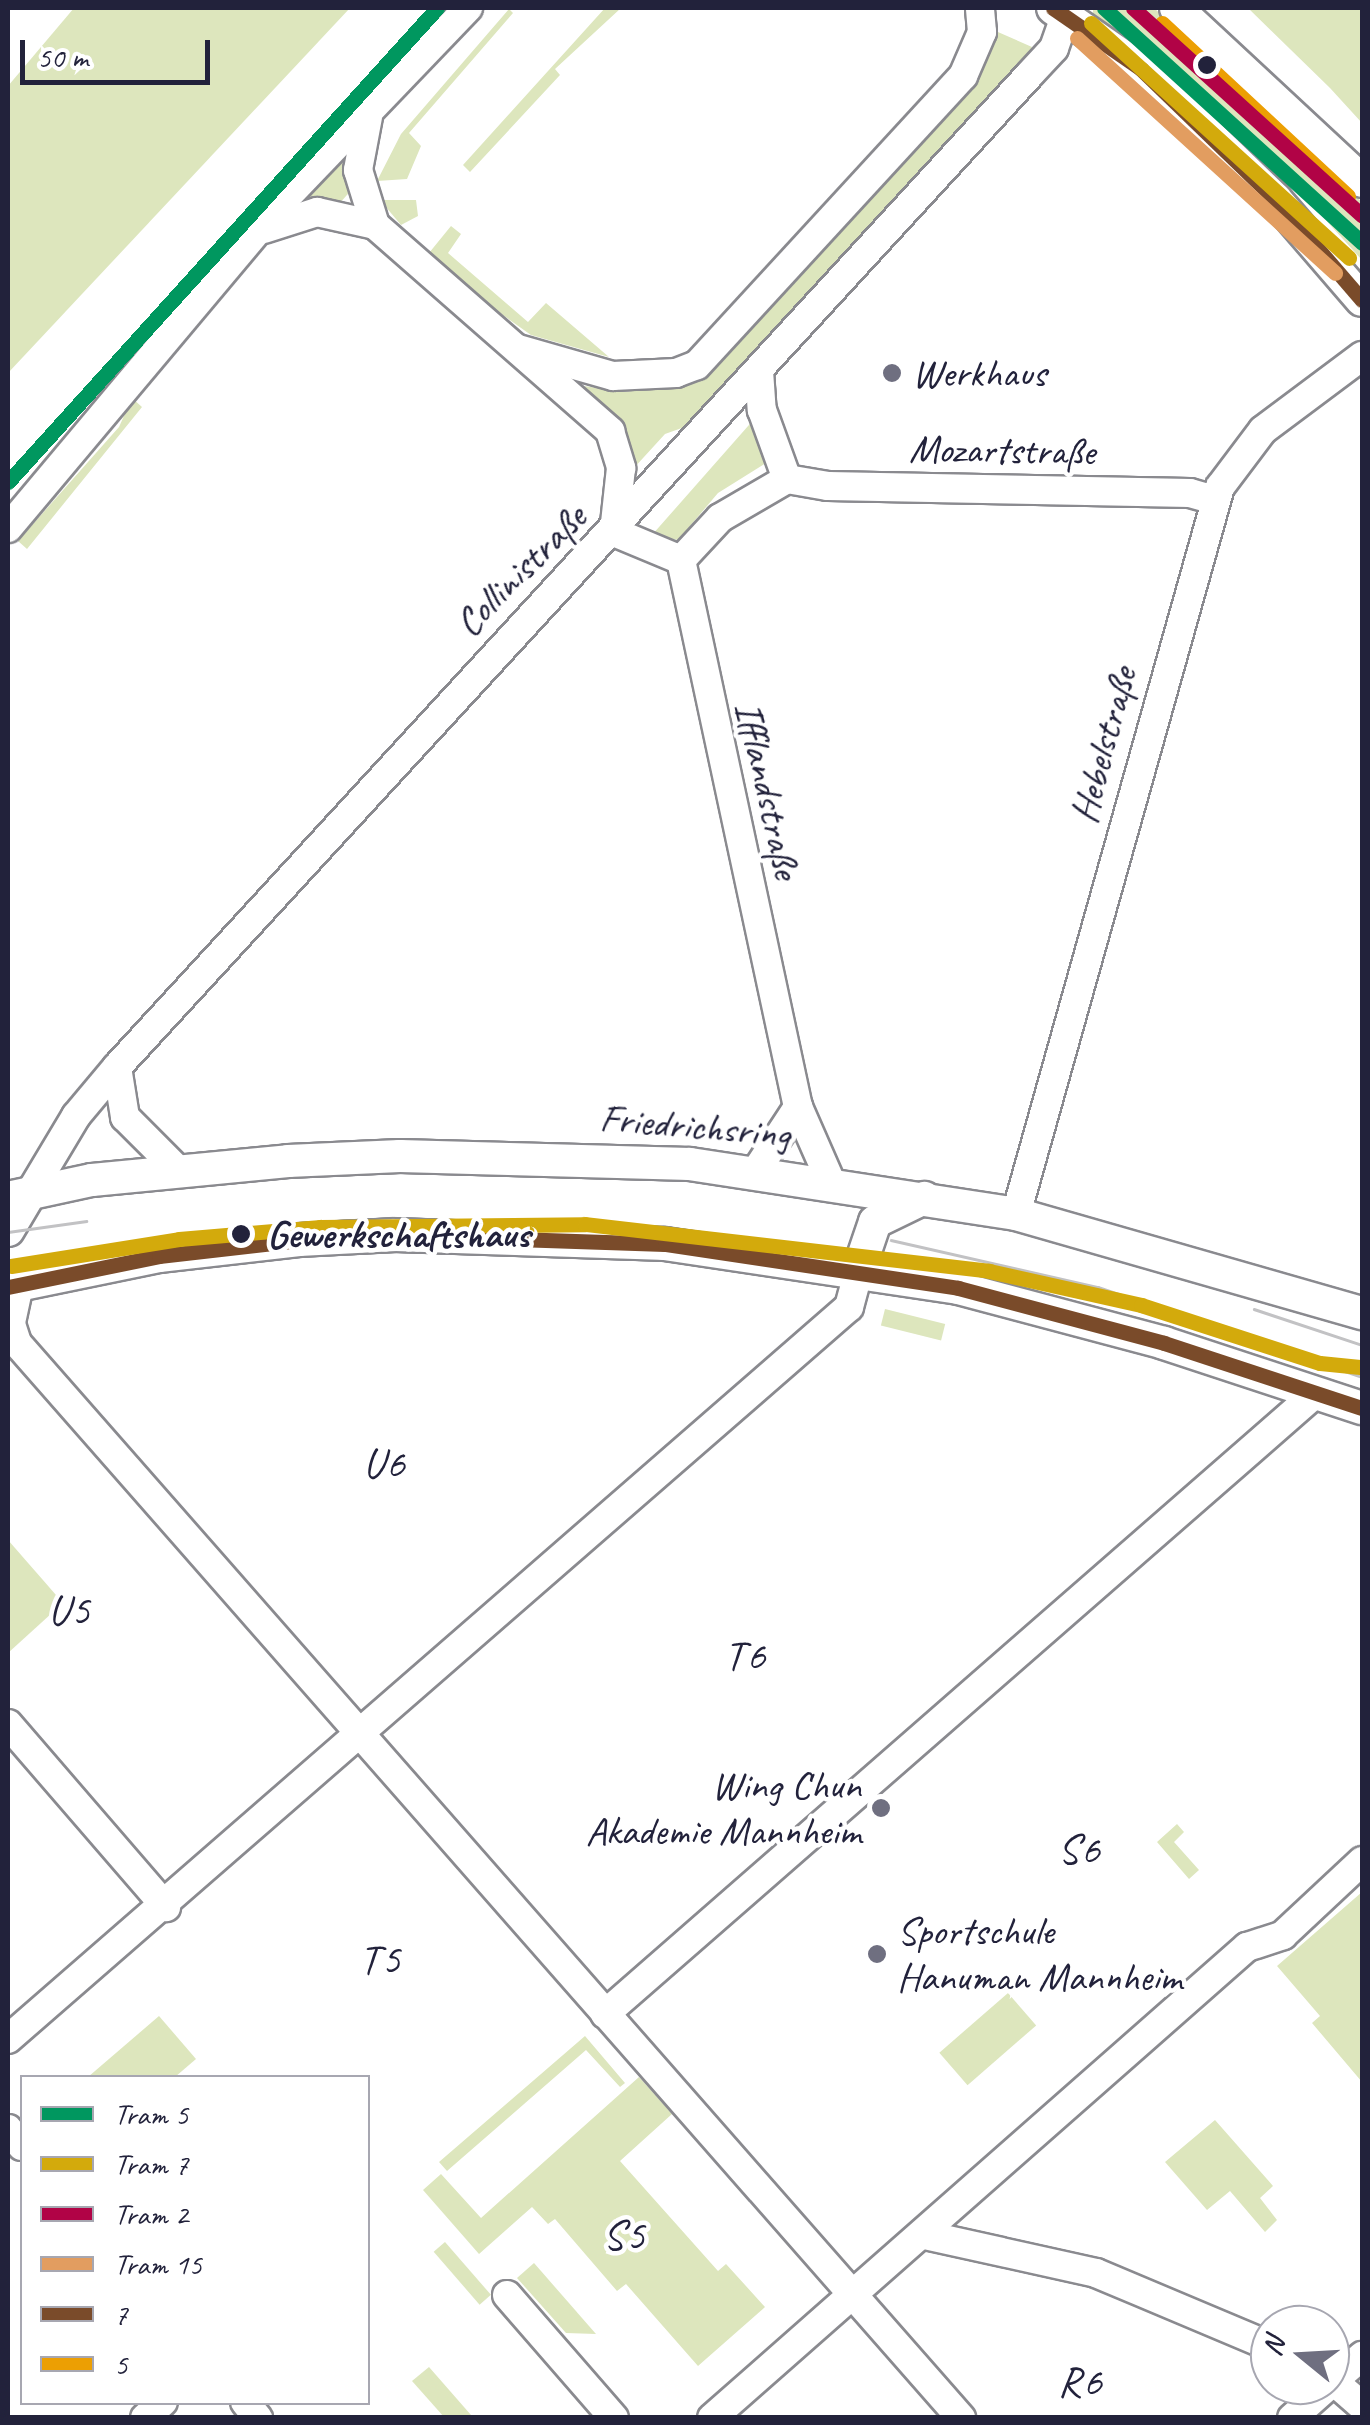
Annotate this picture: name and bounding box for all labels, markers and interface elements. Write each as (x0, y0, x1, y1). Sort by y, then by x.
scale bar (25, 20, 215, 82)
text: 50 m (37, 38, 88, 76)
unlabelled marker (1197, 55, 1217, 75)
place label: Werkhaus (912, 349, 1046, 397)
marker: Werkhaus (881, 362, 903, 384)
street label: Mozartstraße (909, 424, 1095, 476)
street label: Collinistraße (444, 494, 596, 646)
street label: Hebelstraße (1059, 662, 1147, 828)
street label: Ifflandstraße (724, 697, 812, 883)
street label: Friedrichsring (598, 1094, 792, 1158)
place label: Gewerkschaftshaus (267, 1210, 530, 1258)
marker: Gewerkschaftshaus (224, 1217, 258, 1251)
district label: U6 (363, 1439, 407, 1489)
district label: U5 (48, 1586, 92, 1636)
district label: T6 (724, 1631, 768, 1681)
place label: Wing Chun Akademie Mannheim (584, 1761, 861, 1855)
marker: Wing Chun Akademie Mannheim (870, 1797, 892, 1819)
district label: S6 (1058, 1825, 1102, 1875)
place label: Sportschule Hanuman Mannheim (897, 1907, 1182, 2001)
district label: T5 (359, 1935, 403, 1985)
marker: Sportschule Hanuman Mannheim (866, 1943, 888, 1965)
legend (20, 2075, 370, 2405)
text: Tram 5 (114, 2095, 188, 2133)
text: Tram 7 (114, 2145, 188, 2183)
text: Tram 2 (114, 2195, 188, 2233)
district label: S5 (603, 2211, 647, 2261)
text: Tram 15 (114, 2245, 202, 2283)
text: 7 (114, 2295, 128, 2333)
north arrow (1250, 2305, 1350, 2405)
text: N (1254, 2333, 1292, 2360)
text: 5 (114, 2345, 128, 2383)
district label: R6 (1058, 2357, 1104, 2407)

